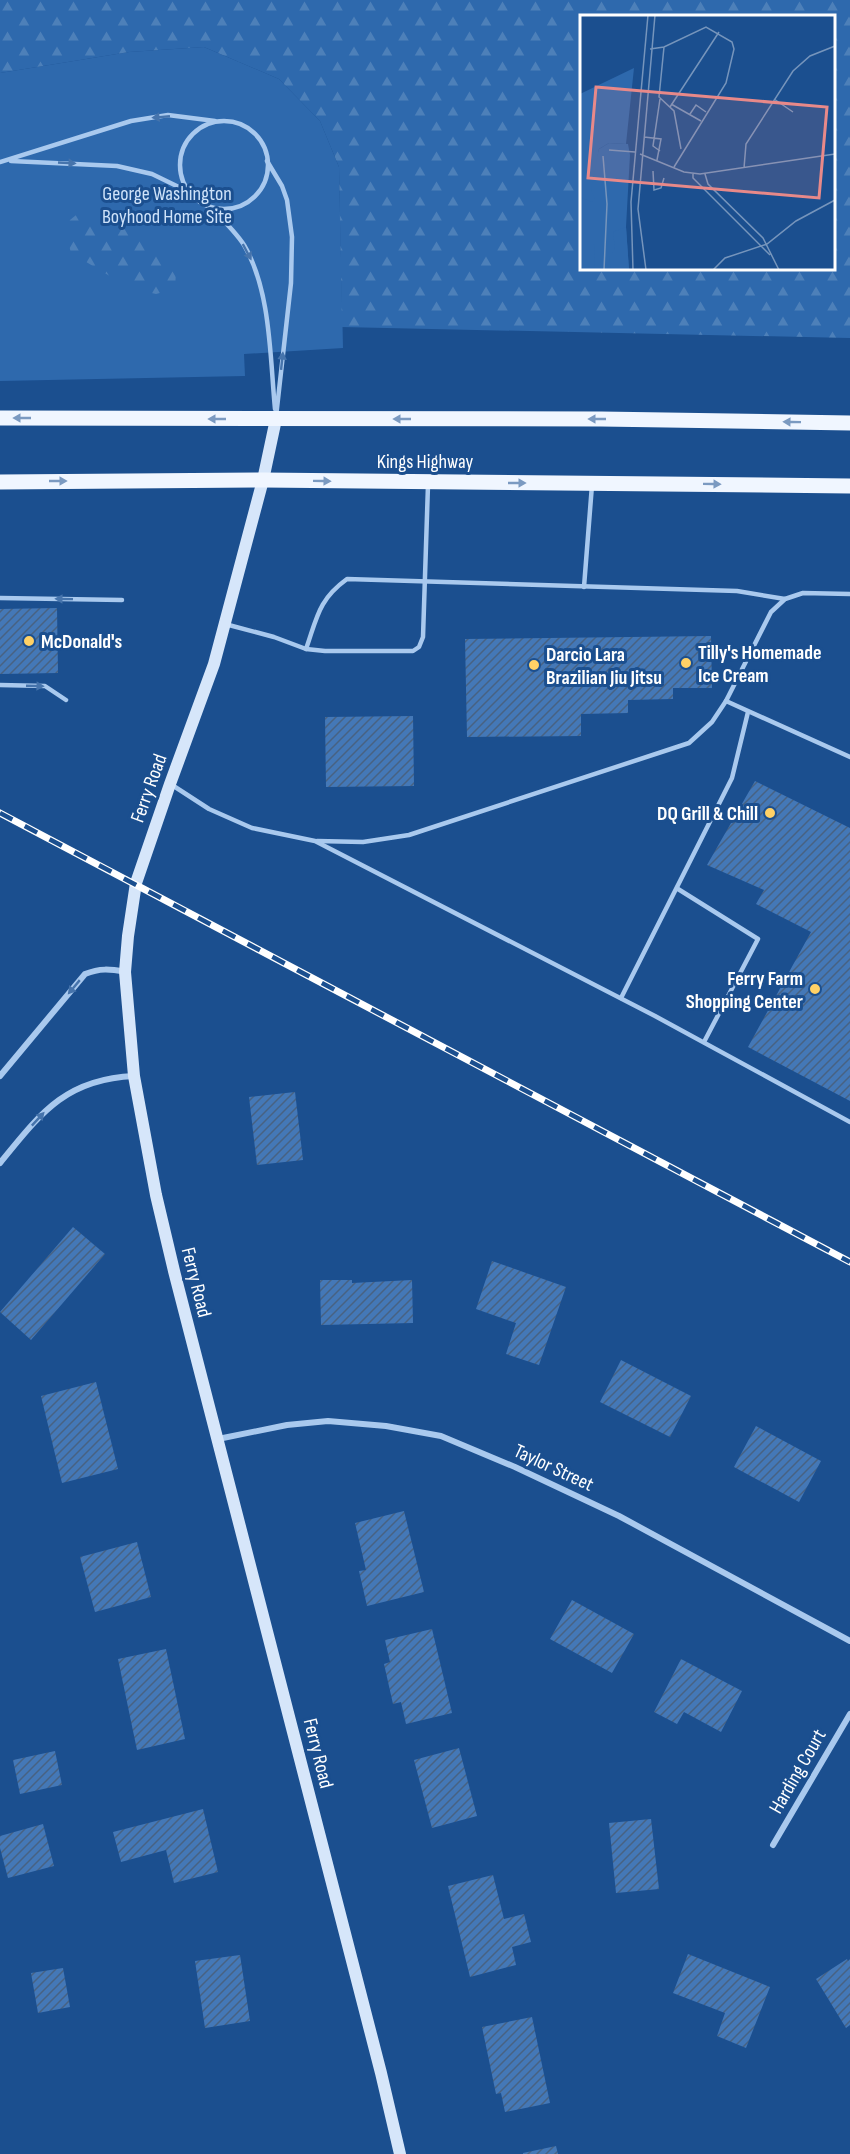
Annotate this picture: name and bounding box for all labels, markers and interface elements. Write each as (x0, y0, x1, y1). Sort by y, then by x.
inset map (580, 15, 835, 270)
one-way arrow (152, 112, 171, 121)
one-way arrow (58, 159, 77, 168)
park label: George Washington Boyhood Home Site (102, 182, 232, 229)
one-way arrow (242, 244, 252, 261)
one-way arrow (277, 352, 287, 371)
one-way arrow (13, 413, 32, 423)
one-way arrow (208, 414, 227, 424)
one-way arrow (392, 414, 411, 424)
one-way arrow (587, 414, 606, 424)
one-way arrow (782, 417, 801, 427)
street label: Kings Highway (377, 450, 473, 474)
one-way arrow (49, 476, 68, 486)
one-way arrow (312, 476, 331, 486)
one-way arrow (507, 478, 526, 488)
one-way arrow (702, 479, 721, 489)
one-way arrow (54, 594, 73, 604)
place label: McDonald's (41, 630, 123, 654)
marker: McDonald's (22, 634, 36, 648)
place label: Tilly's Homemade Ice Cream (698, 641, 821, 688)
place label: Darcio Lara Brazilian Jiu Jitsu (546, 643, 662, 690)
marker: Tilly's Homemade Ice Cream (679, 656, 693, 670)
marker: Darcio Lara Brazilian Jiu Jitsu (527, 658, 541, 672)
one-way arrow (26, 681, 45, 691)
street label: Ferry Road (125, 751, 172, 826)
place label: DQ Grill & Chill (657, 802, 758, 826)
marker: DQ Grill & Chill (763, 806, 777, 820)
place label: Ferry Farm Shopping Center (686, 967, 803, 1014)
one-way arrow (68, 980, 81, 995)
marker: Ferry Farm Shopping Center (808, 982, 822, 996)
one-way arrow (31, 1111, 45, 1126)
street label: Ferry Road (176, 1245, 216, 1320)
street label: Taylor Street (510, 1439, 597, 1497)
street label: Ferry Road (298, 1716, 338, 1791)
street label: Harding Court (764, 1725, 832, 1818)

